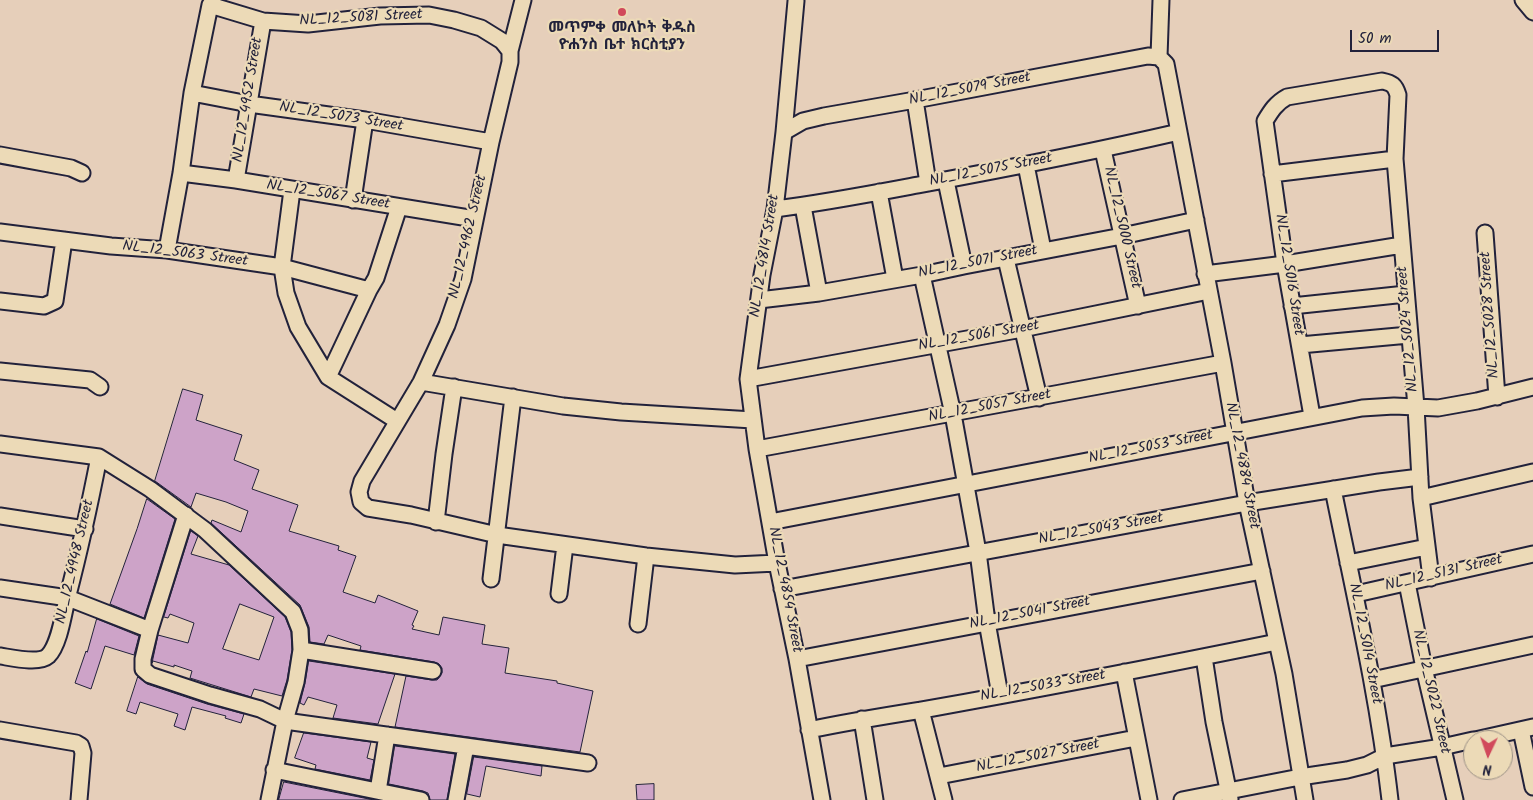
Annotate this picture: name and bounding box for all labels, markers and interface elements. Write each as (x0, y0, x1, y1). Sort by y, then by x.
marker: መጥምቀ መለኮት ቅዱስ ዮሐንስ ቤተ ክርስቲያን (616, 6, 628, 18)
street label: NL_12_5081 Street (299, 7, 423, 31)
place label: መጥምቀ መለኮት ቅዱስ ዮሐንስ ቤተ ክርስቲያን (548, 20, 696, 55)
scale bar (1353, 20, 1442, 52)
text: 50 m (1358, 27, 1392, 51)
street label: NL_12_4952 Street (230, 36, 268, 164)
street label: NL_12_5079 Street (907, 69, 1033, 111)
street label: NL_12_5073 Street (278, 99, 404, 137)
street label: NL_12_5075 Street (928, 150, 1054, 192)
street label: NL_12_5000 Street (1098, 165, 1144, 291)
street label: NL_12_4962 Street (446, 173, 492, 301)
street label: NL_12_5067 Street (265, 177, 391, 215)
street label: NL_12_4814 Street (747, 193, 785, 319)
street label: NL_12_5016 Street (1270, 213, 1306, 337)
street label: NL_12_5063 Street (121, 238, 249, 272)
street label: NL_12_5071 Street (917, 243, 1039, 283)
street label: NL_12_5028 Street (1478, 251, 1504, 379)
street label: NL_12_5024 Street (1395, 265, 1423, 393)
street label: NL_12_5061 Street (917, 317, 1041, 357)
street label: NL_12_5057 Street (927, 386, 1053, 428)
street label: NL_12_4884 Street (1220, 401, 1262, 531)
street label: NL_12_5053 Street (1087, 427, 1215, 469)
street label: NL_12_4948 Street (53, 498, 99, 626)
street label: NL_12_5043 Street (1037, 510, 1165, 550)
street label: NL_12_4854 Street (763, 526, 805, 654)
street label: NL_12_5131 Street (1383, 552, 1505, 596)
street label: NL_12_5014 Street (1343, 582, 1385, 706)
street label: NL_12_5041 Street (968, 593, 1092, 635)
street label: NL_12_5022 Street (1407, 628, 1453, 756)
street label: NL_12_5033 Street (979, 667, 1107, 707)
north arrow (1463, 730, 1513, 780)
street label: NL_12_5027 Street (975, 736, 1101, 778)
text: N (1482, 758, 1492, 780)

